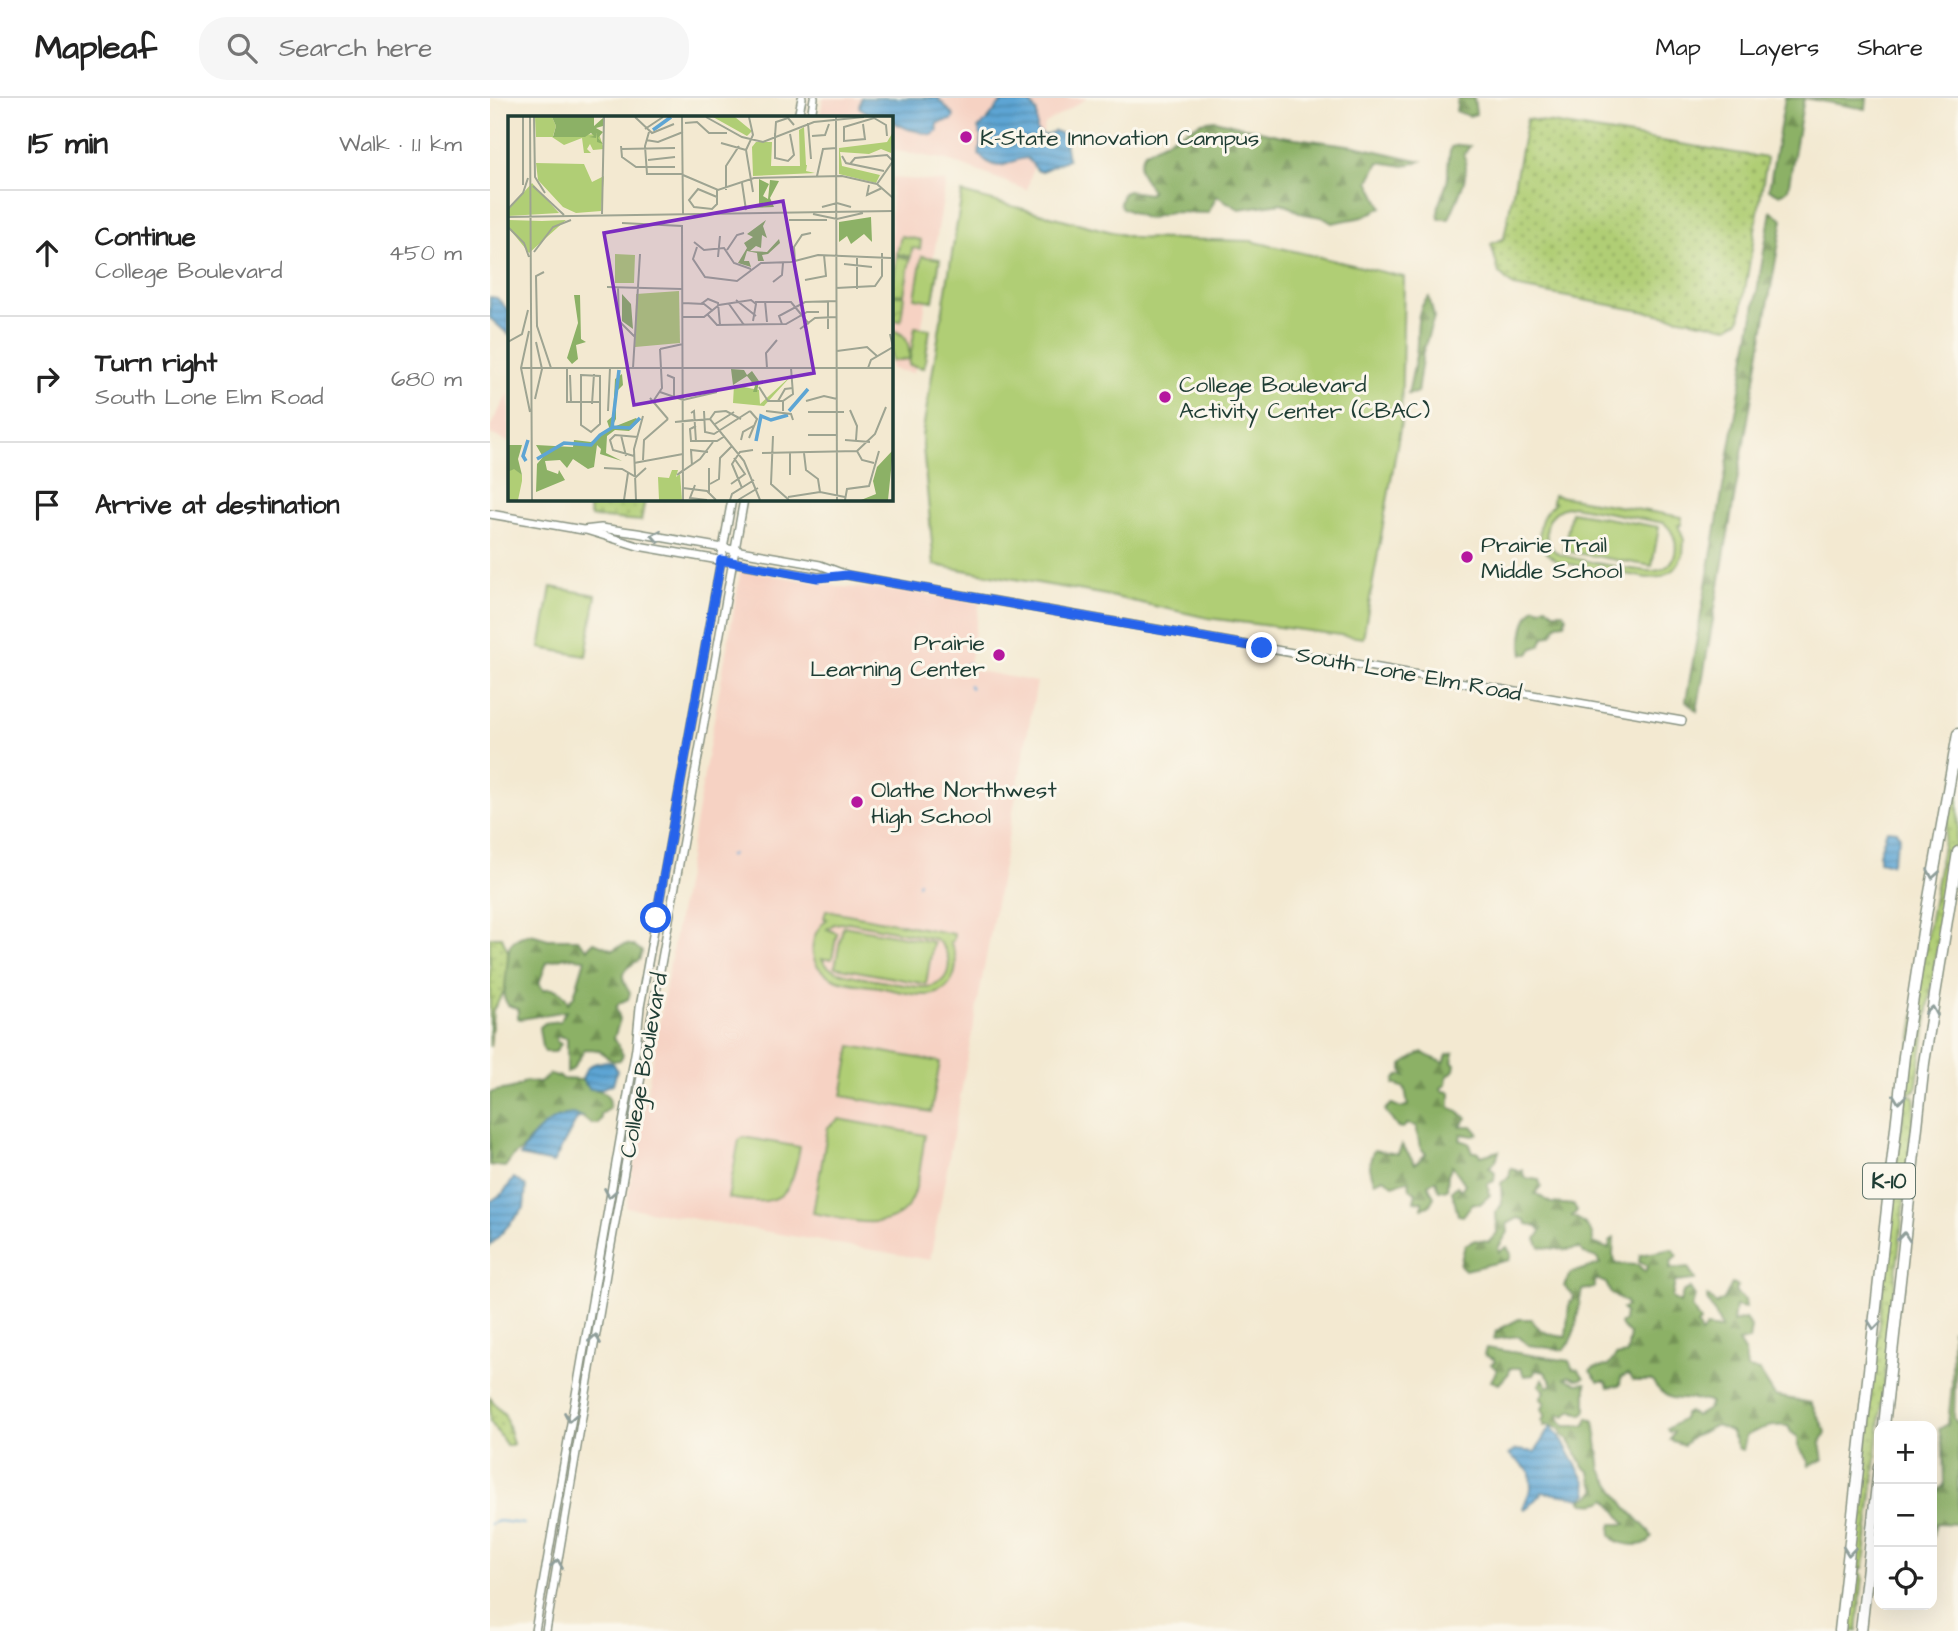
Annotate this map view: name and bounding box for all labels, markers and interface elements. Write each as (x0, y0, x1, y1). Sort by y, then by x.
search box (199, 17, 689, 80)
text: Mapleaf (35, 25, 157, 71)
icon: search (223, 29, 261, 67)
text: Search here (279, 30, 432, 66)
text: Map (1656, 31, 1701, 65)
text: Layers (1739, 31, 1819, 65)
text: Share (1857, 31, 1923, 65)
inset map (508, 116, 892, 500)
place label: K-State Innovation Campus (980, 122, 1259, 154)
text: 15 min (28, 123, 108, 165)
text: Walk · 1.1 km (339, 128, 462, 160)
marker: K-State Innovation Campus (958, 129, 974, 145)
text: Continue (95, 219, 196, 255)
icon: ahead (28, 234, 66, 272)
text: 450 m (388, 237, 462, 269)
text: College Boulevard (95, 255, 283, 287)
text: Turn right (95, 345, 217, 381)
icon: right (28, 360, 66, 398)
text: 680 m (391, 363, 462, 395)
place label: College Boulevard Activity Center (CBAC) (1179, 369, 1430, 428)
text: South Lone Elm Road (95, 381, 323, 413)
marker: College Boulevard Activity Center (CBAC) (1157, 389, 1173, 405)
icon: arrive (28, 486, 66, 524)
text: Arrive at destination (95, 487, 340, 523)
one-way arrow (650, 529, 662, 544)
place label: Prairie Trail Middle School (1481, 529, 1623, 587)
marker: Prairie Trail Middle School (1459, 549, 1475, 565)
place label: Prairie Learning Center (810, 627, 985, 686)
route end (1246, 632, 1277, 663)
street label: South Lone Elm Road (1294, 638, 1524, 710)
marker: Prairie Learning Center (991, 647, 1007, 663)
place label: Olathe Northwest High School (871, 774, 1057, 833)
marker: Olathe Northwest High School (849, 794, 865, 810)
one-way arrow (1926, 868, 1941, 880)
route start (640, 902, 671, 933)
street label: College Boulevard (612, 970, 677, 1160)
one-way arrow (1924, 1005, 1939, 1017)
one-way arrow (1891, 1093, 1906, 1105)
road number: K-10 (1863, 1164, 1915, 1198)
one-way arrow (603, 1187, 618, 1199)
one-way arrow (1897, 1231, 1912, 1242)
one-way arrow (1866, 1319, 1881, 1331)
one-way arrow (587, 1333, 602, 1345)
one-way arrow (564, 1411, 579, 1423)
map controls (1874, 1421, 1937, 1610)
button: + (1874, 1421, 1937, 1484)
button: − (1874, 1484, 1937, 1547)
one-way arrow (1842, 1546, 1857, 1557)
button: locate (1874, 1547, 1937, 1610)
one-way arrow (549, 1558, 564, 1570)

